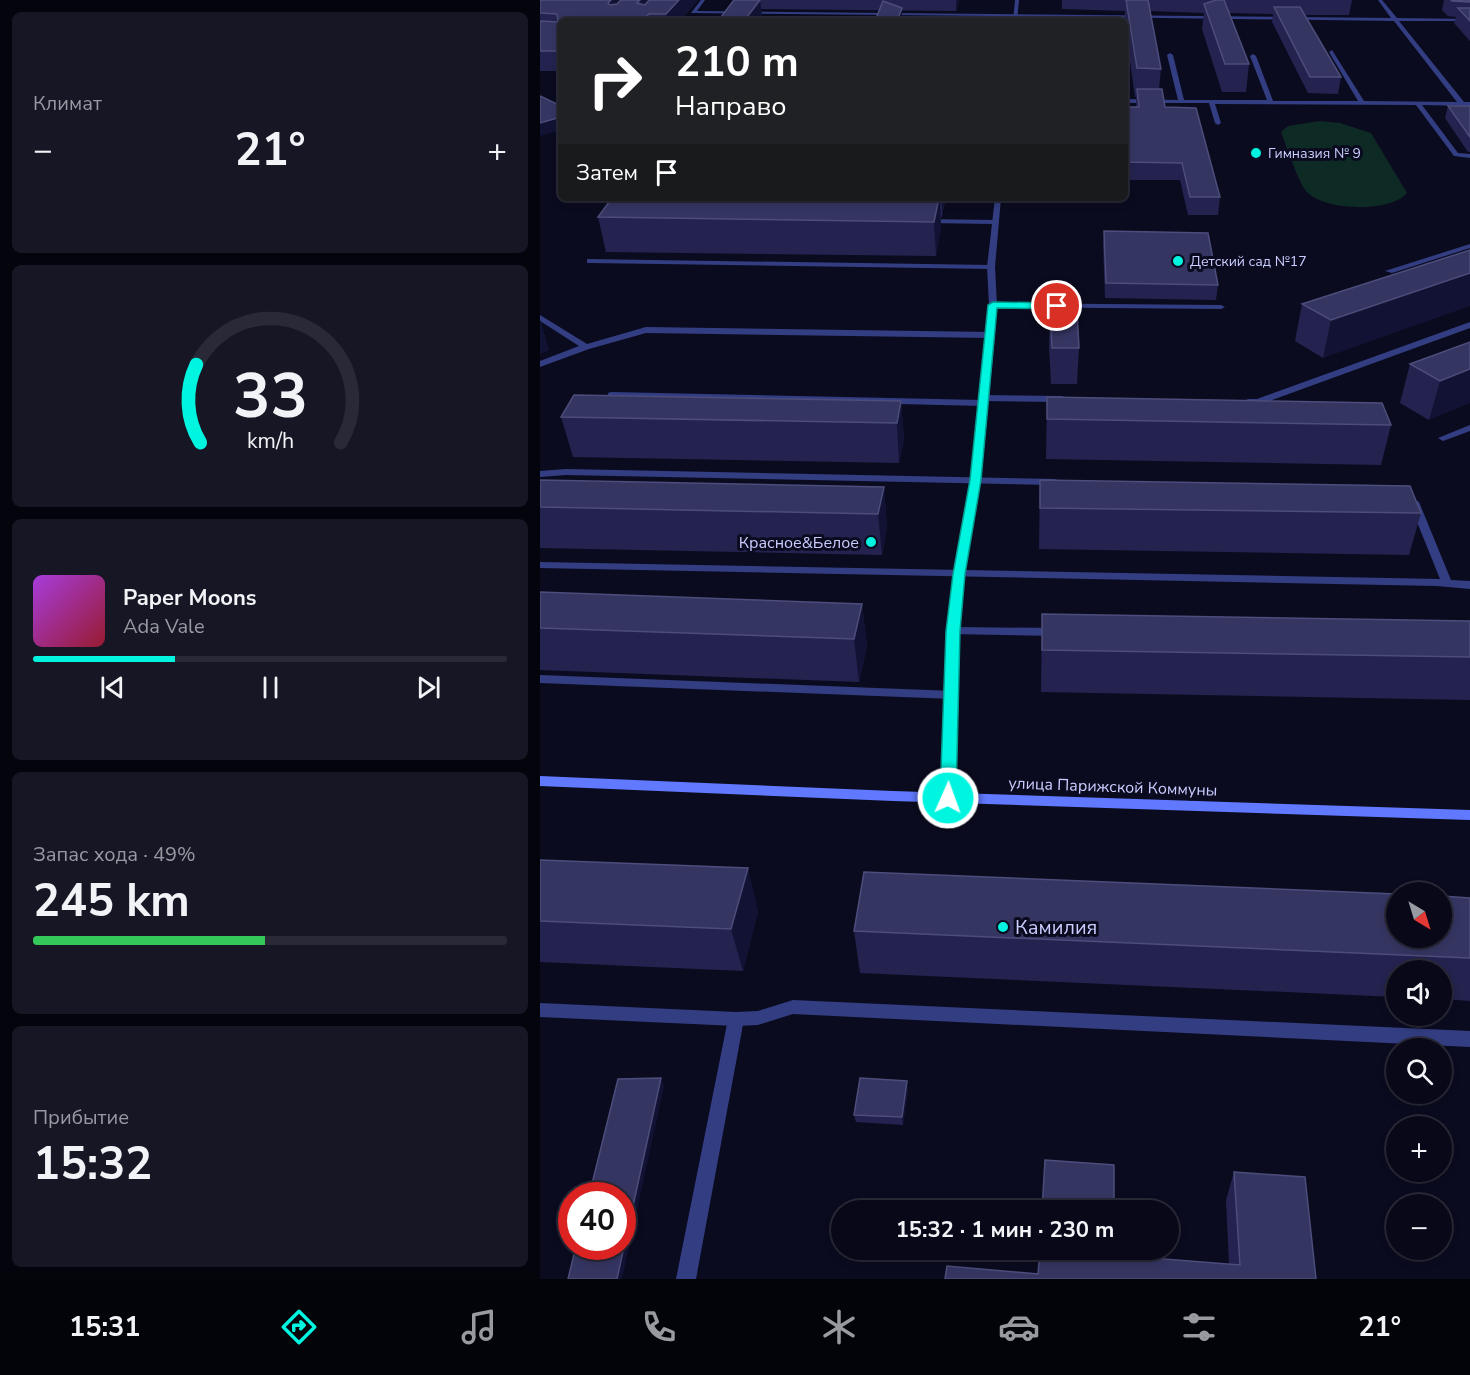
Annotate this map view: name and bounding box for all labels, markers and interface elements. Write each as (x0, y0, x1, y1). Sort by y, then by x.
text: 210 m (675, 34, 799, 91)
icon: right (576, 42, 654, 120)
text: Направо (675, 88, 786, 125)
text: Климат (33, 90, 102, 117)
text: 21° (234, 120, 306, 181)
text: − (33, 128, 53, 173)
text: + (487, 128, 507, 173)
place label: Гимназия № 9 (1268, 144, 1361, 163)
marker: Гимназия № 9 (1249, 146, 1263, 160)
icon: arrive (650, 156, 683, 189)
text: Затем (576, 158, 638, 188)
place label: Детский сад №17 (1190, 252, 1307, 271)
marker: Детский сад №17 (1171, 254, 1185, 268)
pin (1031, 280, 1082, 331)
icon: arrive (1040, 289, 1073, 322)
text: 33 (233, 354, 307, 439)
text: km/h (246, 427, 294, 457)
place label: Красное&Белое (739, 532, 859, 554)
marker: Красное&Белое (864, 535, 878, 549)
text: Paper Moons (123, 583, 257, 613)
text: Ada Vale (123, 613, 205, 640)
icon: previous (96, 671, 129, 704)
icon: pause (254, 671, 287, 704)
icon: next (412, 671, 445, 704)
position arrow (916, 766, 980, 830)
street label: улица Парижской Коммуны (1008, 772, 1218, 802)
text: Запас хода · 49% (33, 841, 196, 868)
text: 245 km (33, 871, 190, 932)
north arrow (1386, 882, 1452, 948)
map controls (1386, 882, 1452, 1260)
place label: Камилия (1015, 914, 1097, 941)
marker: Камилия (996, 920, 1010, 934)
button: sound (1386, 960, 1452, 1026)
button: search (1386, 1038, 1452, 1104)
text: Прибытие (33, 1104, 129, 1131)
button: + (1386, 1116, 1452, 1182)
text: 15:32 (33, 1134, 152, 1195)
speed limit sign: 40 (558, 1182, 636, 1260)
button: − (1386, 1194, 1452, 1260)
text: 15:32 · 1 мин · 230 m (896, 1215, 1114, 1245)
icon: directions (278, 1306, 320, 1348)
icon: music (458, 1306, 500, 1348)
icon: phone (638, 1306, 680, 1348)
icon: climate (818, 1306, 860, 1348)
icon: car (998, 1306, 1040, 1348)
icon: filters (1178, 1306, 1220, 1348)
text: 15:31 (69, 1309, 140, 1346)
text: 21° (1358, 1309, 1401, 1346)

